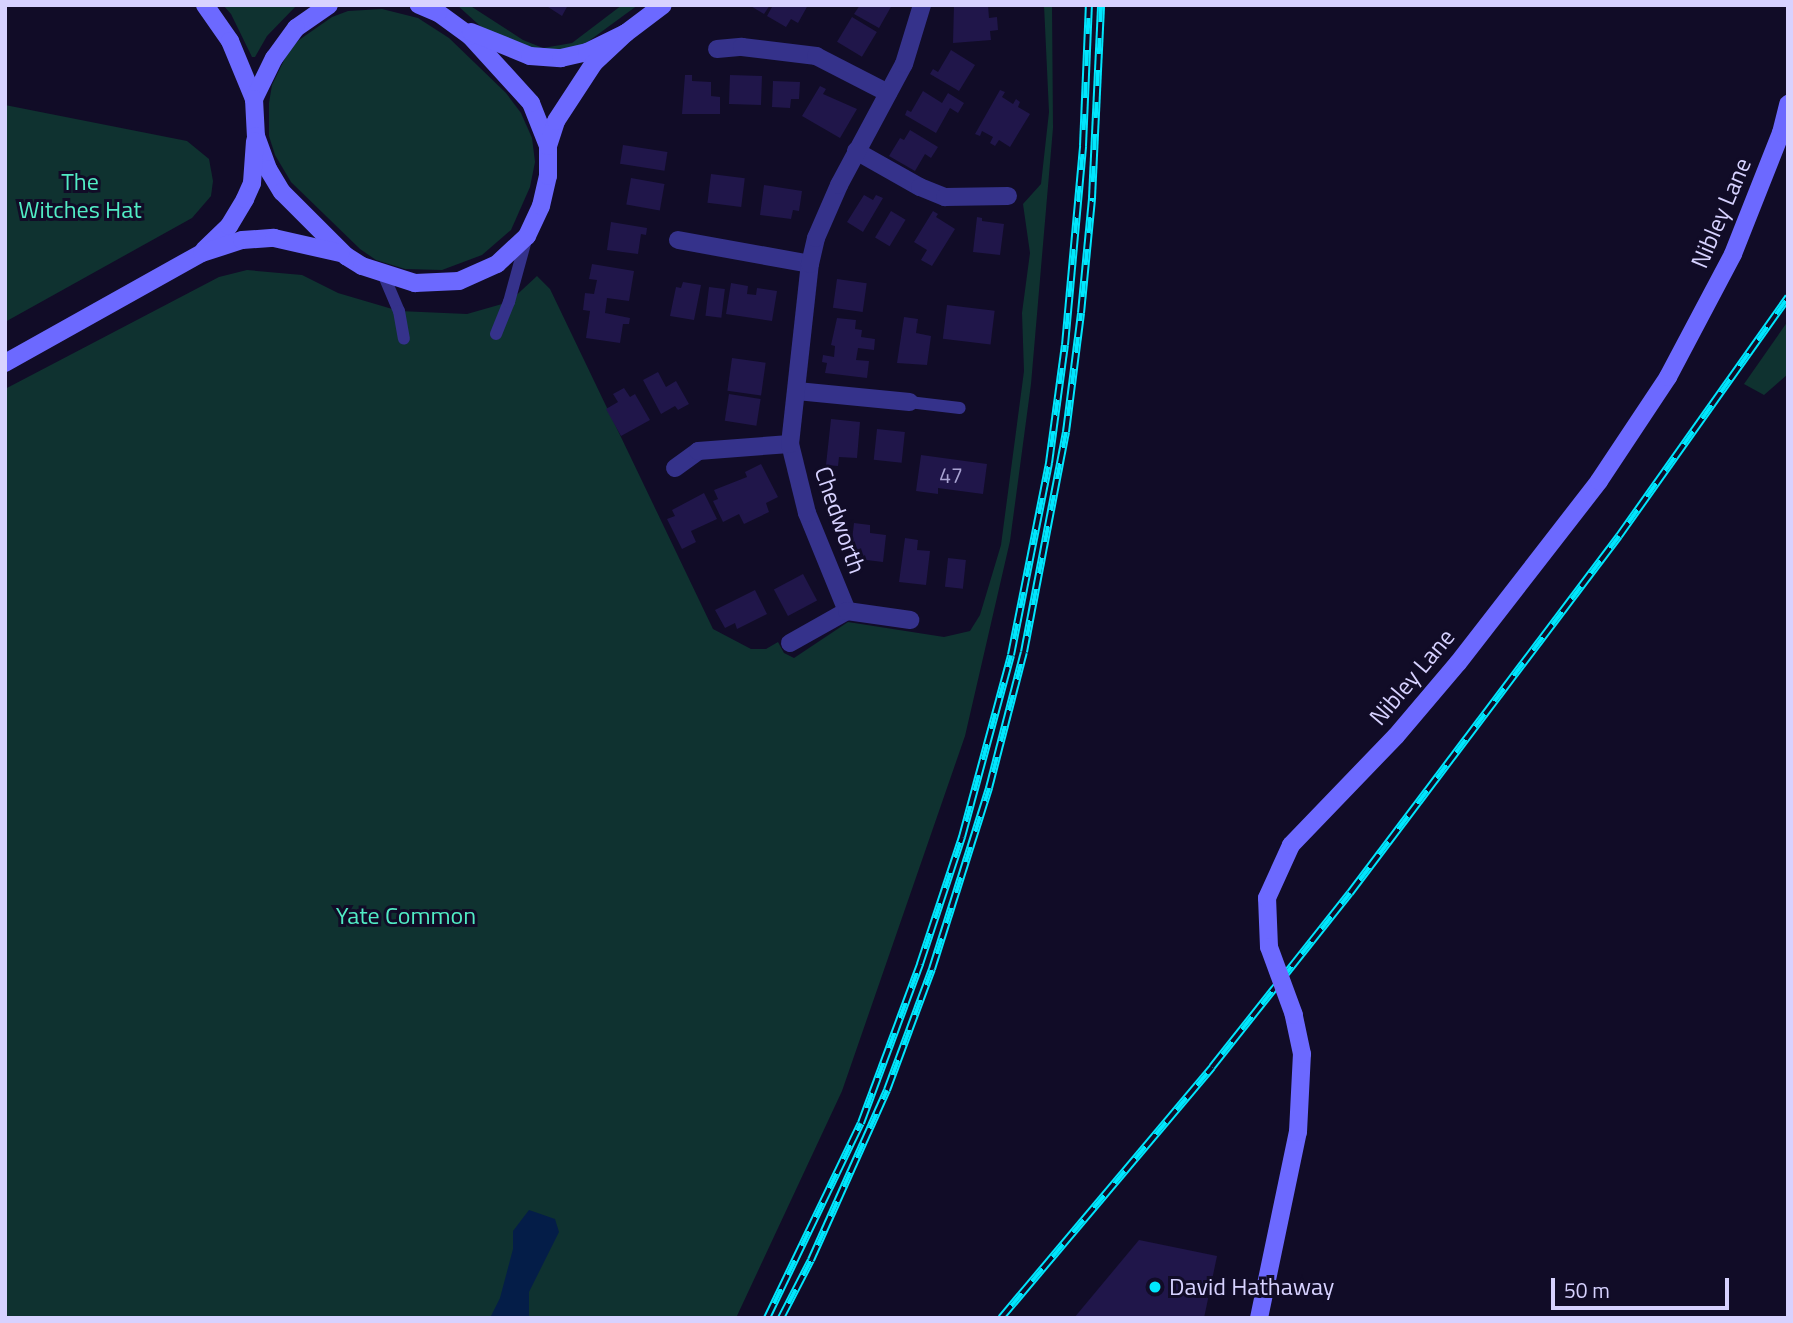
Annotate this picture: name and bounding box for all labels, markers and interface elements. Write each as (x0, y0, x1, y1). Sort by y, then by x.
street label: Nibley Lane (1685, 154, 1757, 272)
park label: The Witches Hat (18, 168, 142, 224)
house number: 47 (939, 462, 963, 488)
street label: Chedworth (808, 463, 872, 577)
street label: Nibley Lane (1363, 623, 1461, 731)
park label: Yate Common (336, 902, 476, 930)
scale bar (1555, 1264, 1734, 1308)
place label: David Hathaway (1169, 1273, 1334, 1301)
text: 50 m (1564, 1274, 1610, 1306)
marker: David Hathaway (1147, 1279, 1163, 1295)

